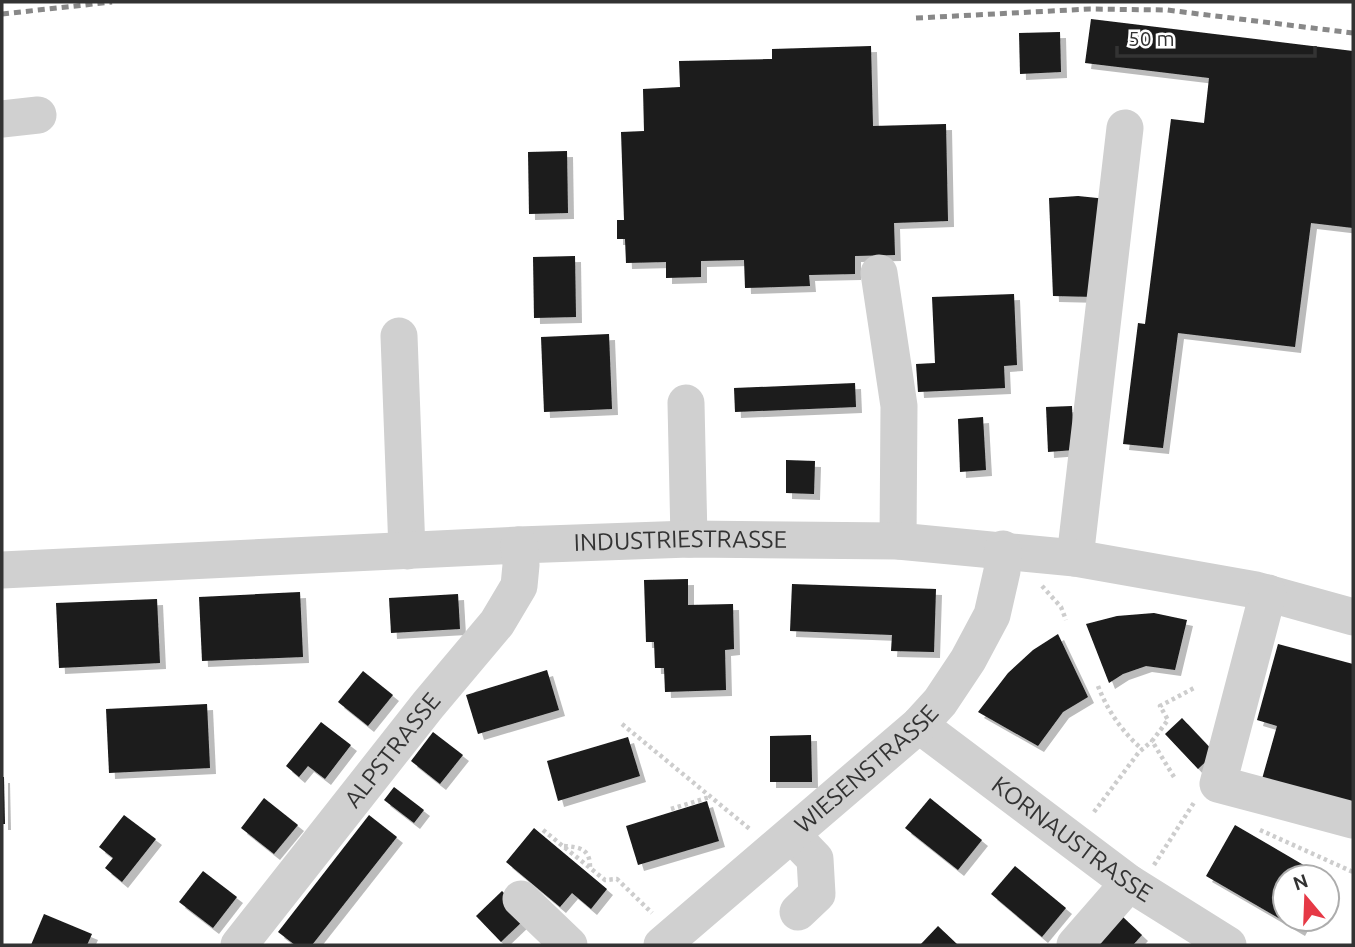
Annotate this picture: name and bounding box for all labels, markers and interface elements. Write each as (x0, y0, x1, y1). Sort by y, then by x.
scale bar (1117, 14, 1315, 58)
text: 50 m (1128, 26, 1175, 50)
street label: INDUSTRIESTRASSE (573, 525, 787, 556)
street label: ALPSTRASSE (339, 687, 445, 813)
street label: WIESENSTRASSE (789, 699, 944, 838)
street label: KORNAUSTRASSE (987, 771, 1157, 907)
north arrow (1271, 863, 1341, 933)
text: N (1290, 869, 1311, 895)

